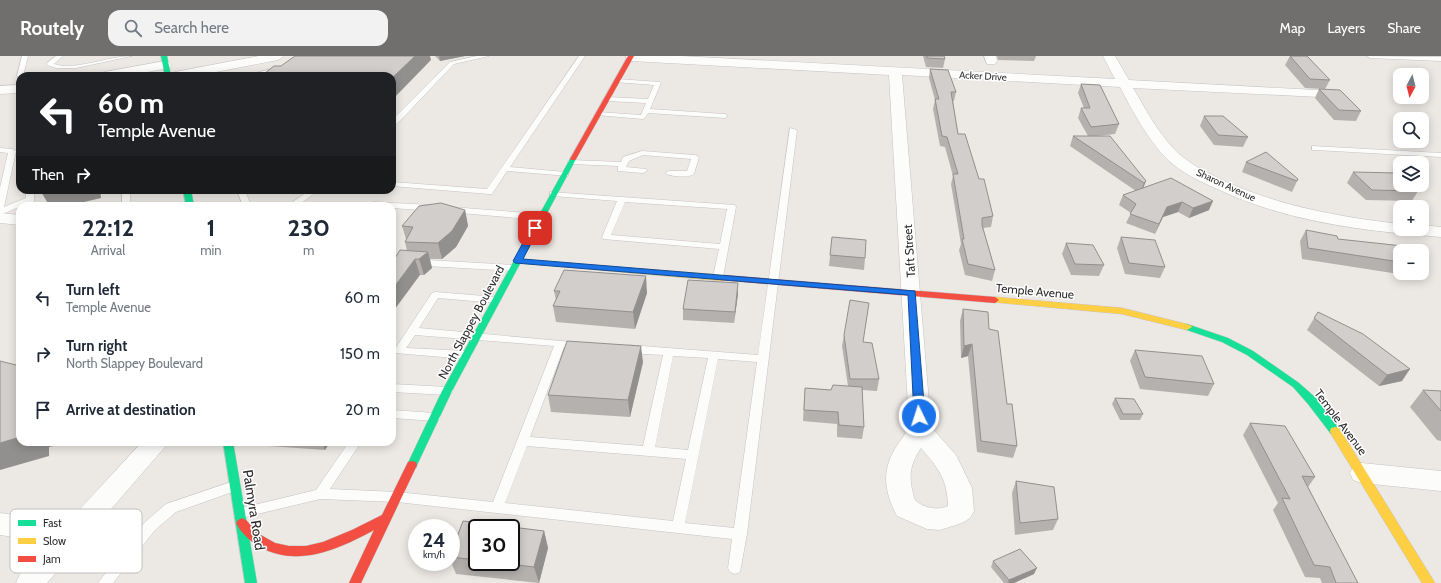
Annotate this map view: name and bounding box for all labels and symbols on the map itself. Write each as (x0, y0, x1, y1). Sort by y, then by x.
street label: Acker Drive (959, 68, 1007, 84)
north arrow (1393, 68, 1429, 104)
street label: Sharon Avenue (1194, 166, 1258, 204)
pin (518, 211, 552, 245)
street label: Taft Street (900, 224, 918, 278)
street label: North Slappey Boulevard (435, 263, 507, 381)
street label: Temple Avenue (995, 280, 1075, 302)
street label: Temple Avenue (1311, 386, 1371, 458)
position arrow (898, 395, 940, 437)
street label: Palmyra Road (239, 468, 269, 552)
legend (10, 509, 142, 573)
text: Fast (43, 516, 62, 530)
speed limit sign: 30 (468, 519, 520, 571)
text: Slow (43, 534, 66, 548)
text: Jam (42, 552, 61, 566)

